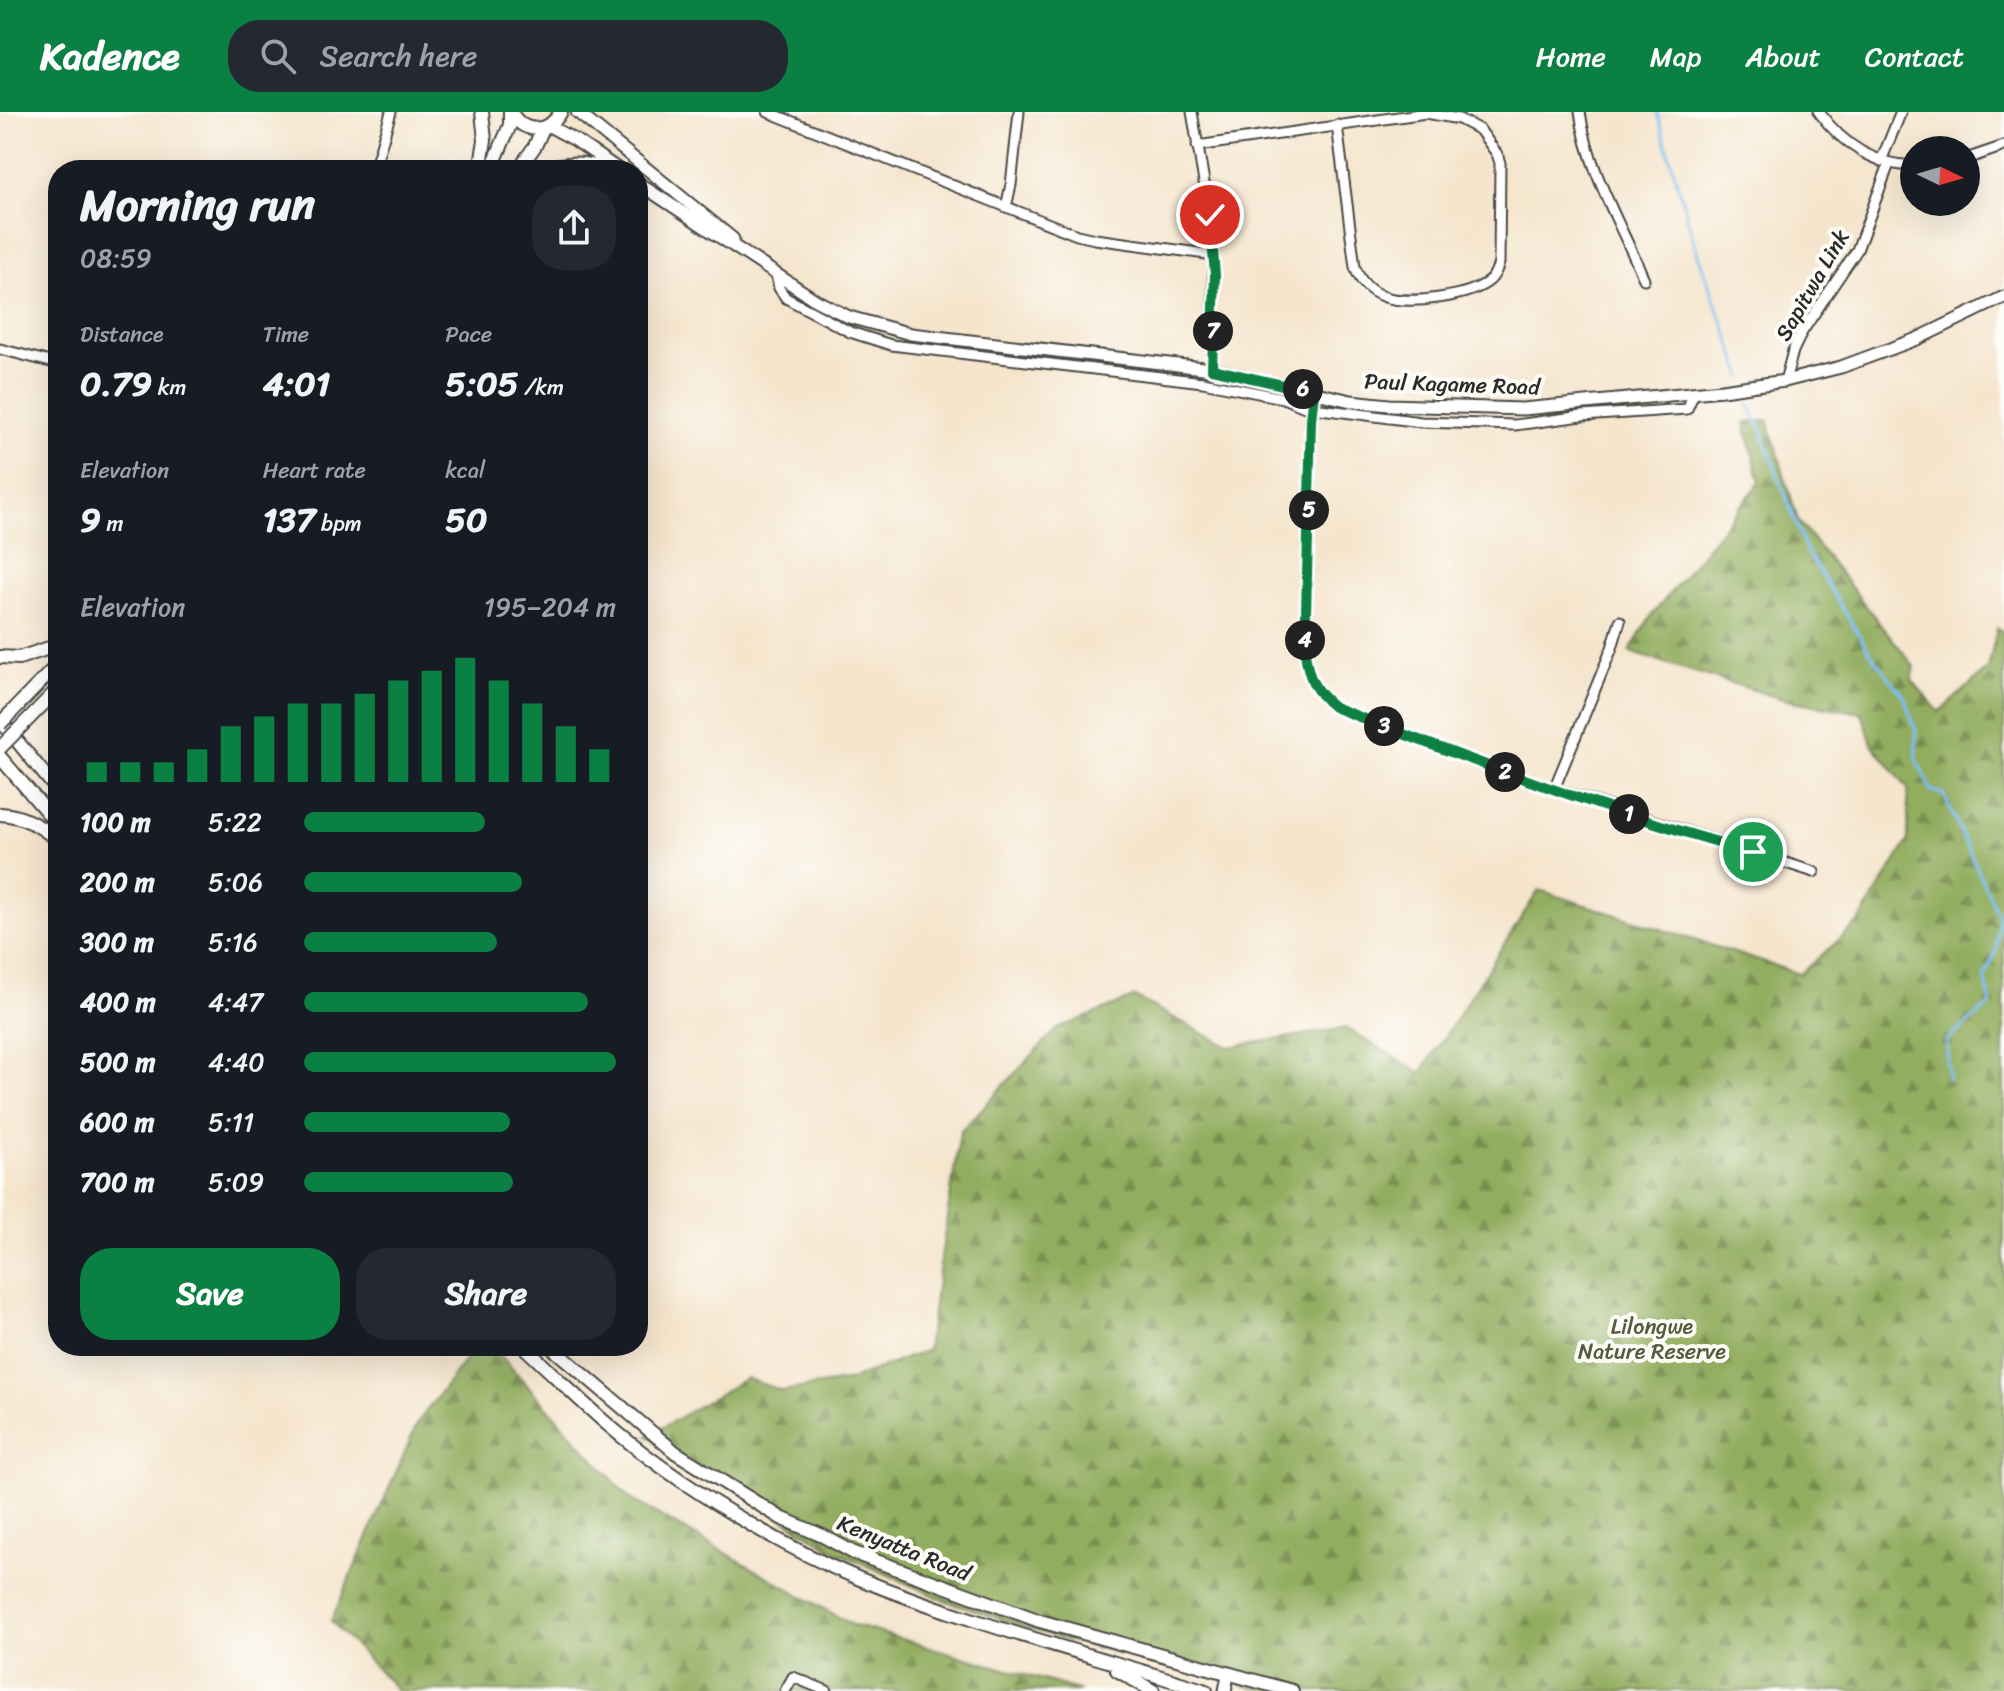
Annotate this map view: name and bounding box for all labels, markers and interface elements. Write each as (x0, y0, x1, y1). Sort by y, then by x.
search box (228, 20, 788, 92)
text: Kadence (40, 23, 180, 90)
text: Search here (320, 29, 478, 83)
text: Home (1536, 32, 1606, 81)
text: Map (1650, 32, 1701, 81)
text: About (1745, 32, 1821, 81)
text: Contact (1865, 32, 1964, 81)
icon: search (256, 34, 300, 78)
north arrow (1900, 136, 1980, 216)
map controls (1900, 136, 1980, 216)
text: Morning run (80, 166, 315, 244)
pin (1176, 181, 1244, 249)
button: share (532, 186, 616, 270)
icon: check (1188, 193, 1232, 237)
street label: Sapitwa Link (1764, 221, 1860, 348)
text: 08:59 (80, 235, 152, 281)
pin: 7 (1193, 311, 1233, 351)
text: 7 (1207, 311, 1219, 350)
text: Distance (80, 315, 164, 354)
text: Time (263, 315, 309, 354)
text: Pace (445, 315, 492, 354)
text: 0.79 (80, 354, 152, 414)
text: 4:01 (263, 354, 330, 414)
text: 5:05 (445, 354, 519, 414)
street label: Paul Kagame Road (1364, 361, 1542, 407)
text: km (152, 368, 186, 407)
text: /km (519, 368, 564, 407)
pin: 6 (1283, 369, 1323, 409)
text: 6 (1297, 369, 1309, 408)
text: Elevation (80, 451, 169, 490)
text: Heart rate (263, 451, 366, 490)
text: kcal (445, 451, 485, 490)
text: 9 (80, 490, 101, 550)
text: 137 (263, 490, 315, 550)
text: 50 (445, 490, 488, 550)
pin: 5 (1289, 490, 1329, 530)
text: 5 (1302, 490, 1316, 529)
text: m (101, 504, 124, 543)
text: bpm (315, 504, 362, 543)
text: Elevation (80, 584, 185, 630)
text: 195–204 m (484, 584, 616, 630)
pin: 4 (1285, 620, 1325, 660)
text: 4 (1298, 620, 1312, 659)
pin: 3 (1364, 706, 1404, 746)
text: 3 (1378, 706, 1390, 745)
pin: 2 (1485, 752, 1525, 792)
text: 2 (1499, 752, 1511, 791)
pin: 1 (1609, 794, 1649, 834)
text: 1 (1624, 794, 1634, 833)
text: 100 m (80, 799, 151, 845)
text: 5:22 (208, 799, 262, 845)
pin (1719, 818, 1787, 886)
icon: arrive (1731, 830, 1775, 874)
text: 200 m (80, 859, 155, 905)
text: 5:06 (208, 859, 263, 905)
text: 300 m (80, 919, 154, 965)
text: 5:16 (208, 919, 258, 965)
text: 400 m (80, 979, 156, 1025)
text: 4:47 (208, 979, 263, 1025)
text: 500 m (80, 1039, 155, 1085)
text: 4:40 (208, 1039, 265, 1085)
text: 600 m (80, 1099, 154, 1145)
text: 5:11 (208, 1099, 254, 1145)
text: 700 m (80, 1159, 154, 1205)
text: 5:09 (208, 1159, 264, 1205)
button: Save (80, 1248, 340, 1340)
button: Share (356, 1248, 616, 1340)
park label: Lilongwe Nature Reserve (1578, 1307, 1726, 1371)
street label: Kenyatta Road (831, 1503, 978, 1593)

